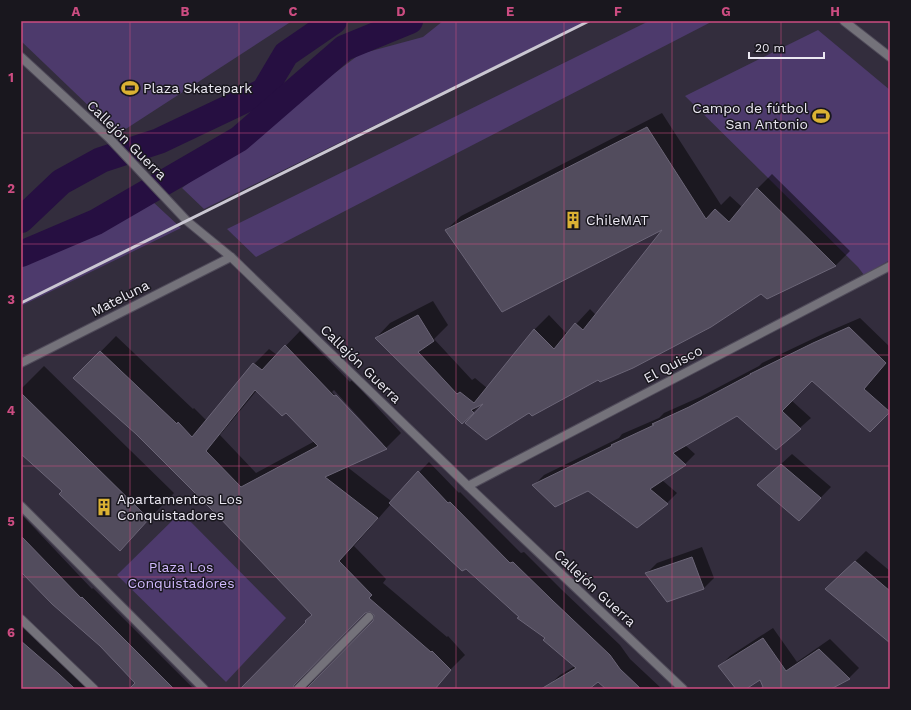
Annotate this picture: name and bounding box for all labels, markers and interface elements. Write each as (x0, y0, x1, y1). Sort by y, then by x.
text: A (72, 4, 81, 19)
text: B (181, 4, 190, 19)
text: C (289, 4, 298, 19)
text: D (396, 4, 406, 19)
text: E (506, 4, 514, 19)
text: F (614, 4, 622, 19)
text: G (721, 4, 731, 19)
text: H (830, 4, 840, 19)
scale bar (749, 34, 824, 60)
text: 20 m (755, 41, 785, 55)
text: 1 (8, 70, 14, 85)
sports icon: Plaza Skatepark (120, 78, 140, 98)
place label: Plaza Skatepark (143, 80, 252, 96)
street label: Callejón Guerra (84, 97, 170, 183)
place label: Campo de fútbol San Antonio (692, 100, 809, 132)
sports icon: Campo de fútbol San Antonio (811, 106, 831, 126)
text: 2 (7, 181, 15, 196)
building icon: ChileMAT (563, 210, 583, 230)
place label: ChileMAT (586, 212, 649, 228)
street label: Mateluna (88, 277, 152, 319)
text: 3 (7, 292, 15, 307)
street label: Callejón Guerra (317, 322, 405, 407)
street label: El Quisco (641, 342, 705, 386)
text: 4 (7, 403, 16, 418)
place label: Apartamentos Los Conquistadores (117, 491, 242, 523)
building icon: Apartamentos Los Conquistadores (94, 497, 114, 517)
text: 5 (7, 514, 15, 529)
street label: Callejón Guerra (551, 546, 639, 630)
park label: Plaza Los Conquistadores (127, 559, 235, 591)
text: 6 (7, 625, 15, 640)

